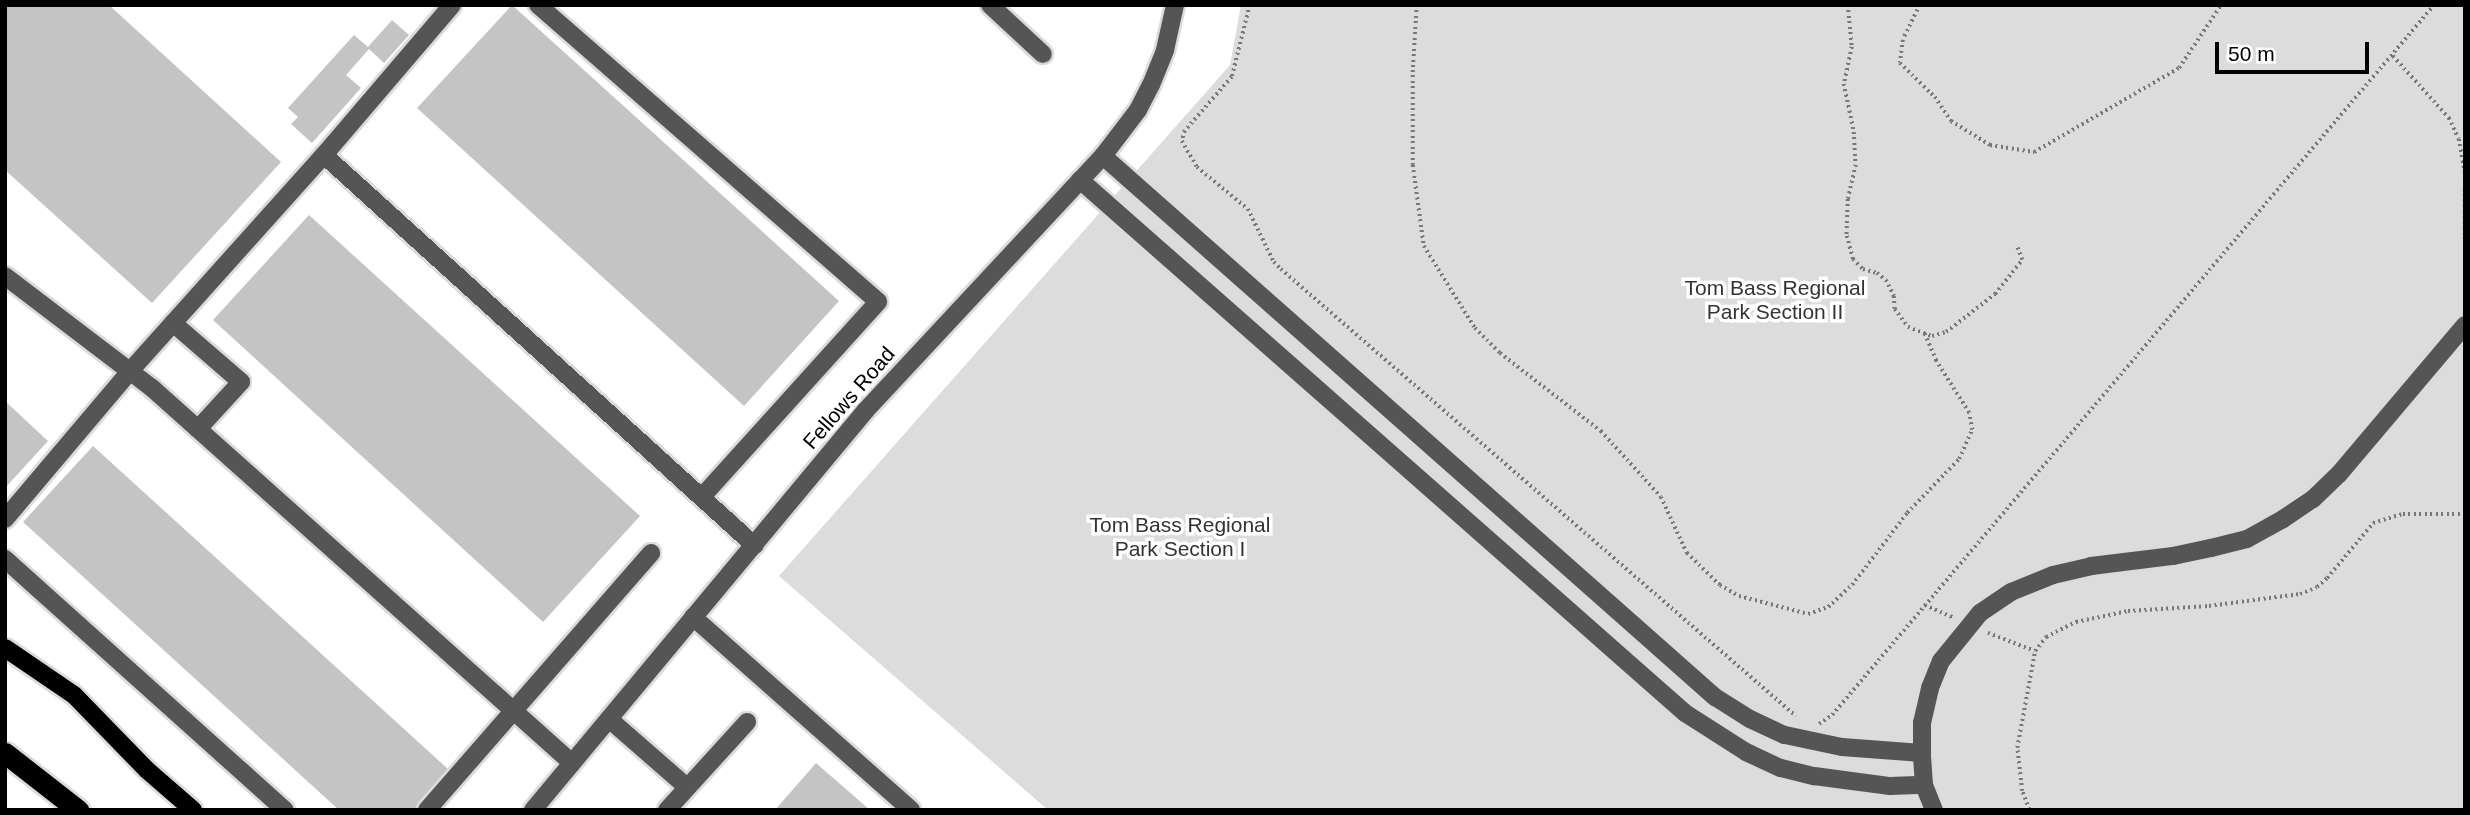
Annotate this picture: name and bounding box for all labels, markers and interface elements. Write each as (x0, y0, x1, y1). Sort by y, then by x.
scale bar (2218, 28, 2372, 72)
text: 50 m (2228, 42, 2275, 65)
park label: Tom Bass Regional Park Section II (1685, 275, 1865, 325)
street label: Fellows Road (798, 342, 900, 454)
park label: Tom Bass Regional Park Section I (1090, 512, 1270, 562)

